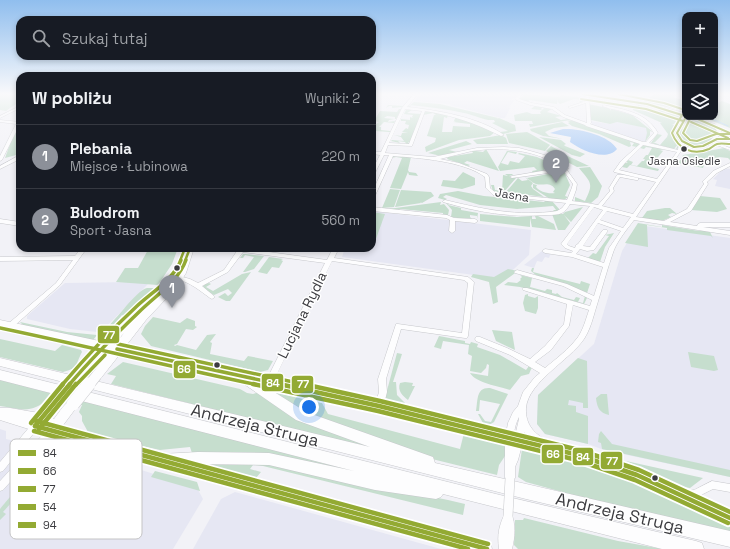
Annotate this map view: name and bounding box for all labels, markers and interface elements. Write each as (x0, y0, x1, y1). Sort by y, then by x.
map controls (682, 12, 718, 120)
button: + (682, 12, 718, 48)
search box (16, 16, 376, 60)
icon: search (30, 27, 52, 49)
text: Szukaj tutaj (62, 29, 148, 48)
button: − (682, 48, 718, 84)
button: layers (682, 84, 718, 120)
text: W pobliżu (32, 87, 112, 109)
text: Wyniki: 2 (305, 90, 360, 107)
text: Plebania (70, 139, 132, 158)
marker: Jasna Osiedle (679, 144, 689, 154)
text: 1 (42, 148, 48, 165)
text: 220 m (321, 148, 360, 165)
pin: 2 (543, 150, 569, 183)
place label: Jasna Osiedle (648, 154, 720, 168)
text: Miejsce · Łubinowa (70, 158, 188, 175)
street label: Jasna (494, 184, 530, 206)
text: Bulodrom (70, 203, 140, 222)
text: 2 (41, 212, 49, 229)
text: 560 m (321, 212, 360, 229)
text: Sport · Jasna (70, 222, 151, 239)
unlabelled marker (172, 263, 182, 273)
street label: Lucjana Rydla (273, 269, 331, 361)
pin: 1 (159, 275, 185, 308)
line badge: 77 (97, 325, 120, 344)
text: 77 (103, 328, 115, 342)
line badge: 66 (173, 360, 196, 379)
unlabelled marker (212, 360, 222, 370)
text: 66 (177, 362, 191, 376)
line badge: 84 (261, 373, 284, 392)
line badge: 77 (291, 375, 314, 394)
text: 84 (266, 376, 280, 390)
text: 77 (297, 377, 309, 391)
your location (299, 397, 319, 417)
street label: Andrzeja Struga (189, 398, 322, 452)
legend (10, 439, 142, 539)
line badge: 66 (541, 444, 564, 464)
text: 84 (43, 446, 57, 460)
text: 66 (546, 447, 560, 461)
line badge: 84 (572, 447, 594, 466)
text: 84 (576, 450, 590, 464)
line badge: 77 (600, 451, 623, 470)
text: 77 (606, 454, 618, 468)
text: 66 (43, 464, 57, 478)
unlabelled marker (650, 473, 660, 483)
text: 77 (43, 482, 55, 496)
street label: Andrzeja Struga (554, 488, 687, 539)
text: 54 (43, 500, 57, 514)
text: 94 (43, 518, 57, 532)

